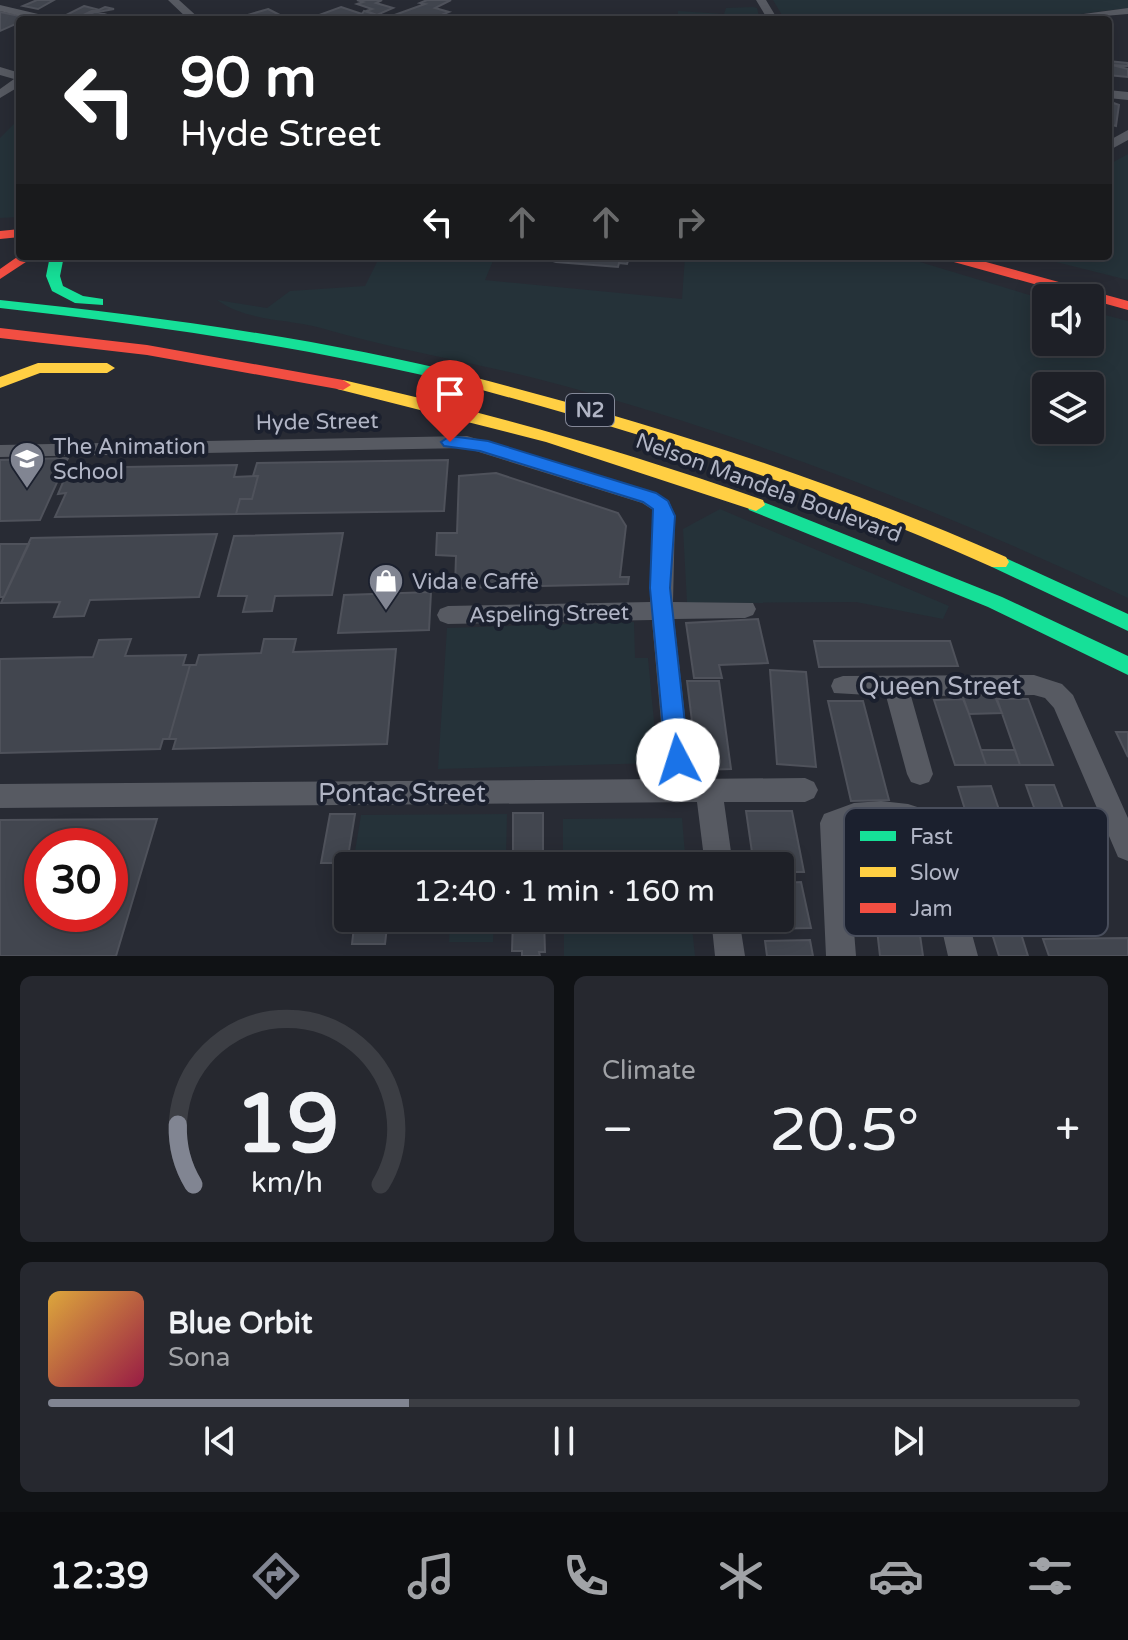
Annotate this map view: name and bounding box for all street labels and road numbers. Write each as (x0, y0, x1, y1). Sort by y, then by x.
road number: N2 (566, 394, 614, 426)
street label: Hyde Street (255, 408, 379, 436)
street label: Nelson Mandela Boulevard (632, 428, 905, 548)
street label: Aspeling Street (469, 600, 629, 628)
street label: Queen Street (858, 671, 1022, 702)
street label: Pontac Street (318, 778, 486, 809)

